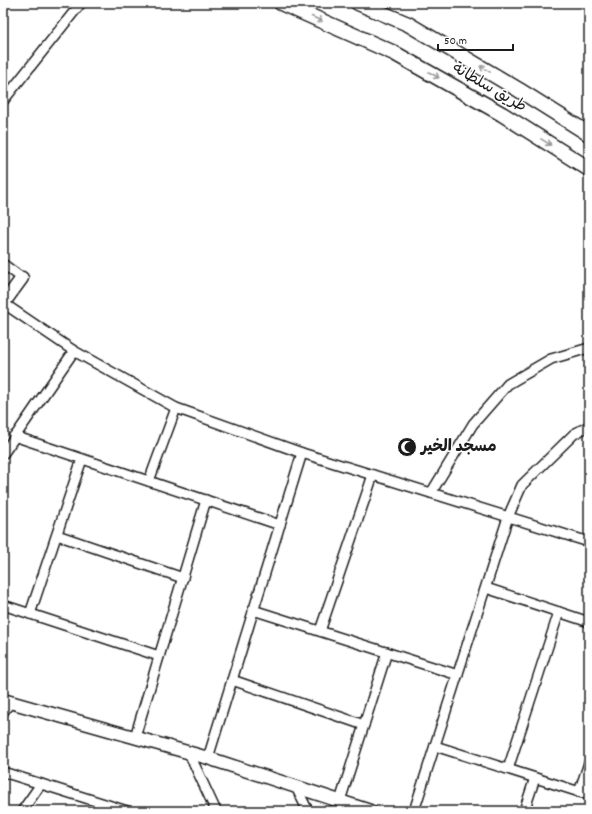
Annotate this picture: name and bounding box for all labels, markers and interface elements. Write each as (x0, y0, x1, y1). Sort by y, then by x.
one-way arrow (310, 15, 322, 23)
scale bar (438, 26, 513, 52)
text: 50 m (444, 33, 467, 50)
street label: طريق سلطانة (447, 57, 531, 119)
one-way arrow (479, 65, 491, 73)
one-way arrow (428, 72, 440, 80)
one-way arrow (540, 138, 552, 146)
mosque icon: مسجد الخير (396, 436, 418, 458)
place label: مسجد الخير (419, 436, 497, 459)

